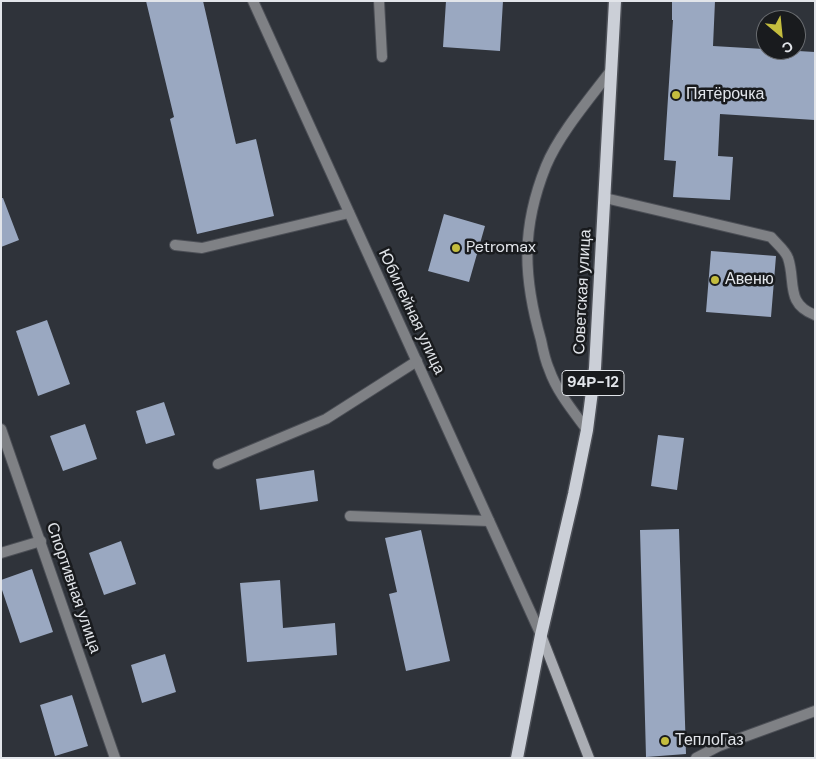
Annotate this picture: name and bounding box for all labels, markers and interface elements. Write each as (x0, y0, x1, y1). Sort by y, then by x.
north arrow (756, 10, 806, 60)
text: С (779, 37, 796, 58)
place label: Пятёрочка (686, 85, 764, 105)
marker: Пятёрочка (670, 89, 682, 101)
street label: Советская улица (570, 229, 596, 355)
place label: Petromax (466, 238, 536, 258)
marker: Petromax (450, 242, 462, 254)
street label: Юбилейная улица (374, 246, 448, 378)
place label: Авеню (725, 270, 774, 290)
marker: Авеню (709, 274, 721, 286)
road number: 94Р-12 (562, 370, 624, 396)
street label: Спортивная улица (42, 520, 104, 656)
place label: ТеплоГаз (675, 731, 744, 751)
marker: ТеплоГаз (659, 735, 671, 747)

